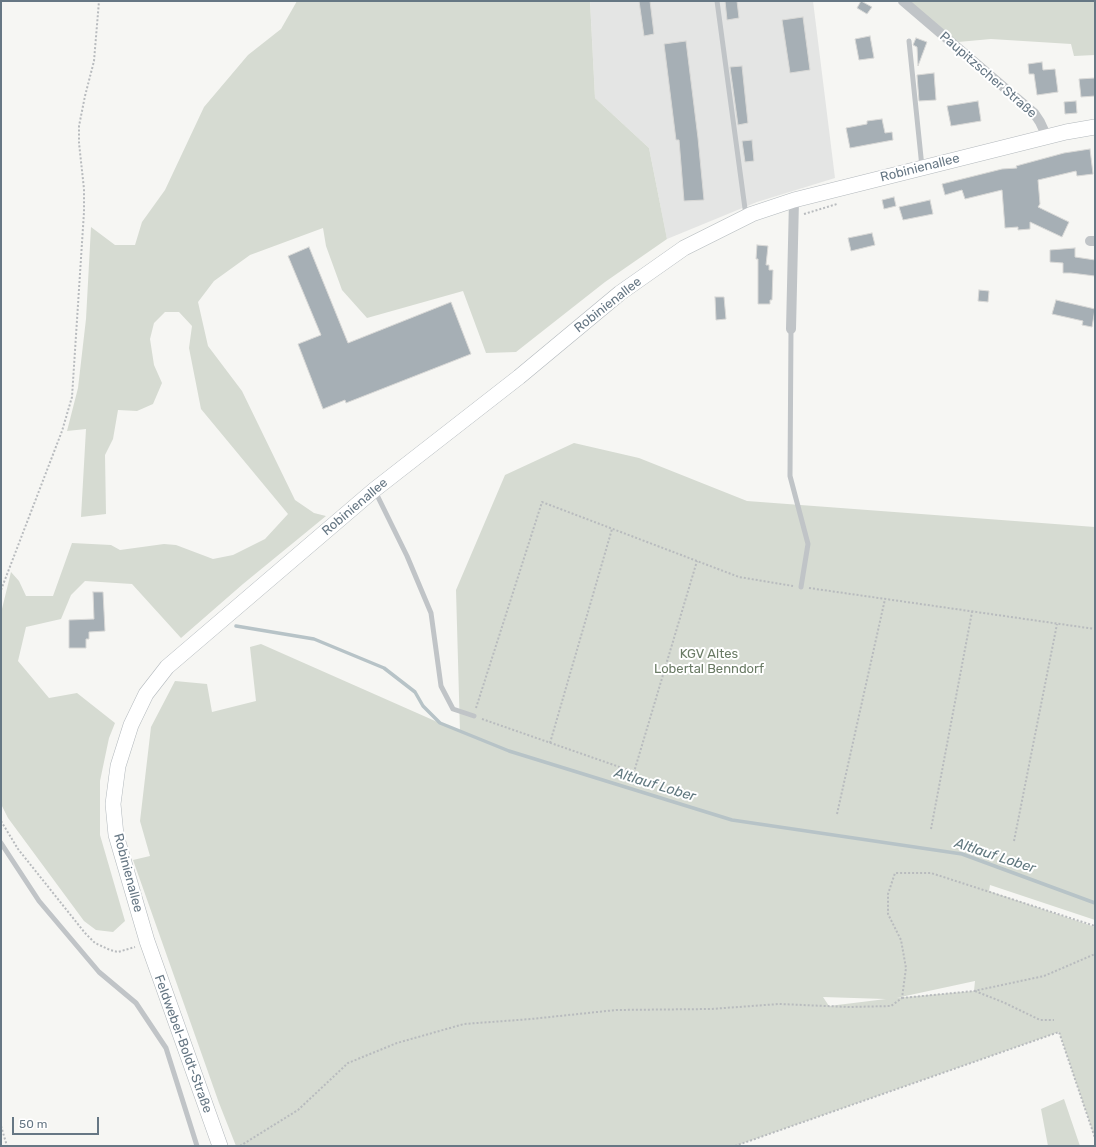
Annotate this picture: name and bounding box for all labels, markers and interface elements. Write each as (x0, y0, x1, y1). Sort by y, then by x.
street label: Paupitzscher Straße (936, 29, 1040, 121)
street label: Robinienallee (879, 151, 961, 185)
street label: Robinienallee (571, 274, 645, 336)
street label: Robinienallee (319, 475, 391, 539)
park label: KGV Altes Lobertal Benndorf (654, 646, 764, 677)
water label: Altlauf Lober (612, 765, 698, 805)
street label: Robinienallee (110, 832, 146, 914)
water label: Altlauf Lober (952, 835, 1038, 877)
street label: Feldwebel-Boldt-Straße (151, 973, 215, 1115)
scale bar (14, 1109, 101, 1135)
text: 50 m (19, 1117, 47, 1131)

